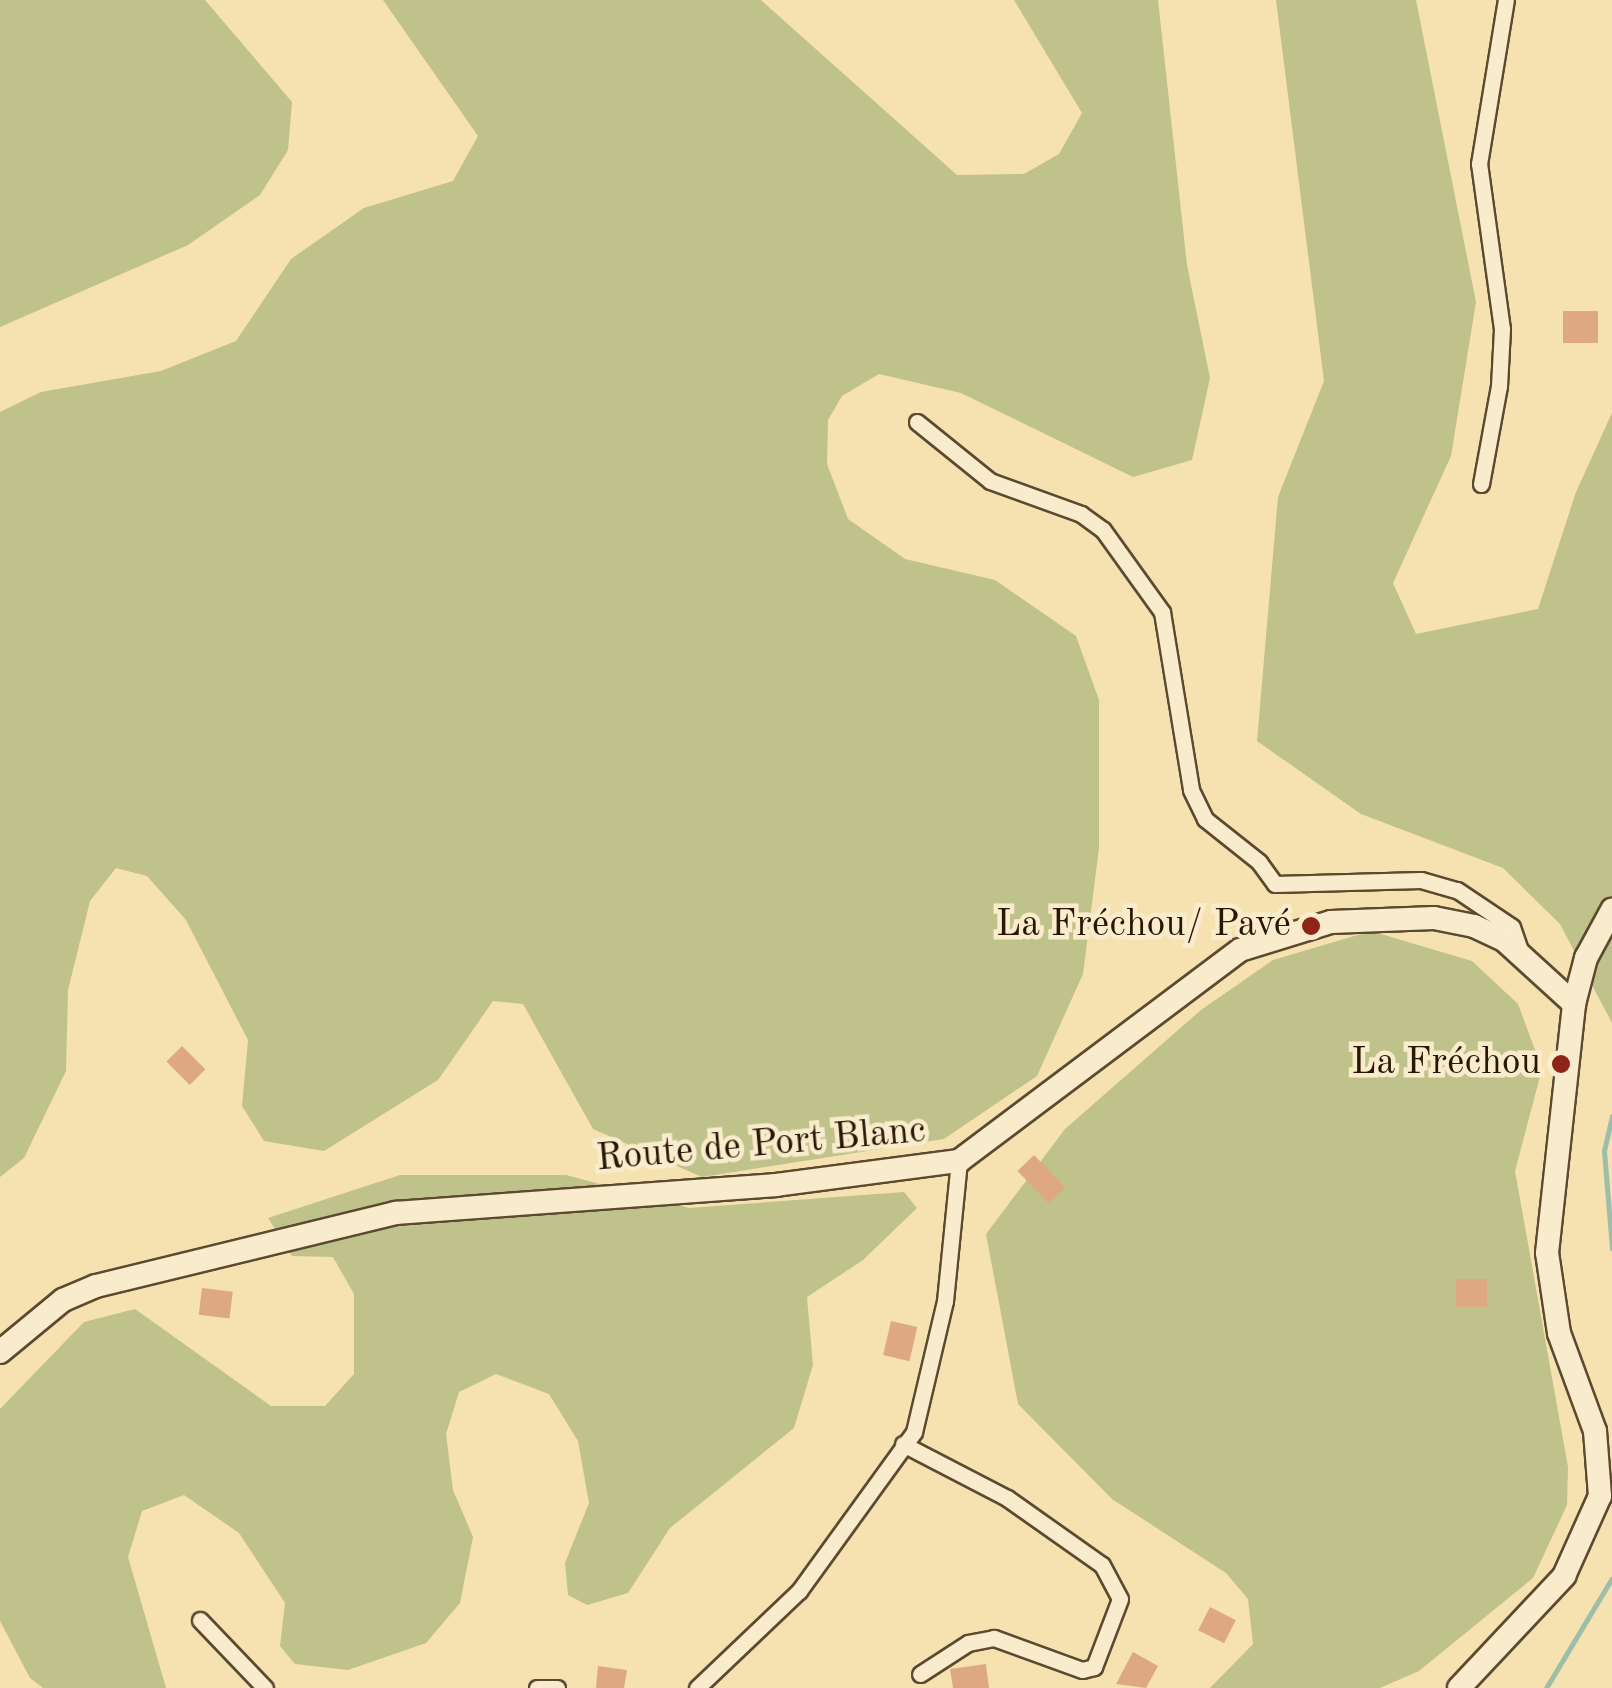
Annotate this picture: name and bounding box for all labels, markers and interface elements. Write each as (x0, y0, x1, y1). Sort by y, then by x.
place label: La Fréchou/ Pavé (996, 903, 1291, 949)
marker: La Fréchou/ Pavé (1300, 915, 1322, 937)
place label: La Fréchou (1351, 1041, 1541, 1087)
marker: La Fréchou (1550, 1053, 1572, 1075)
street label: Route de Port Blanc (594, 1109, 928, 1183)

